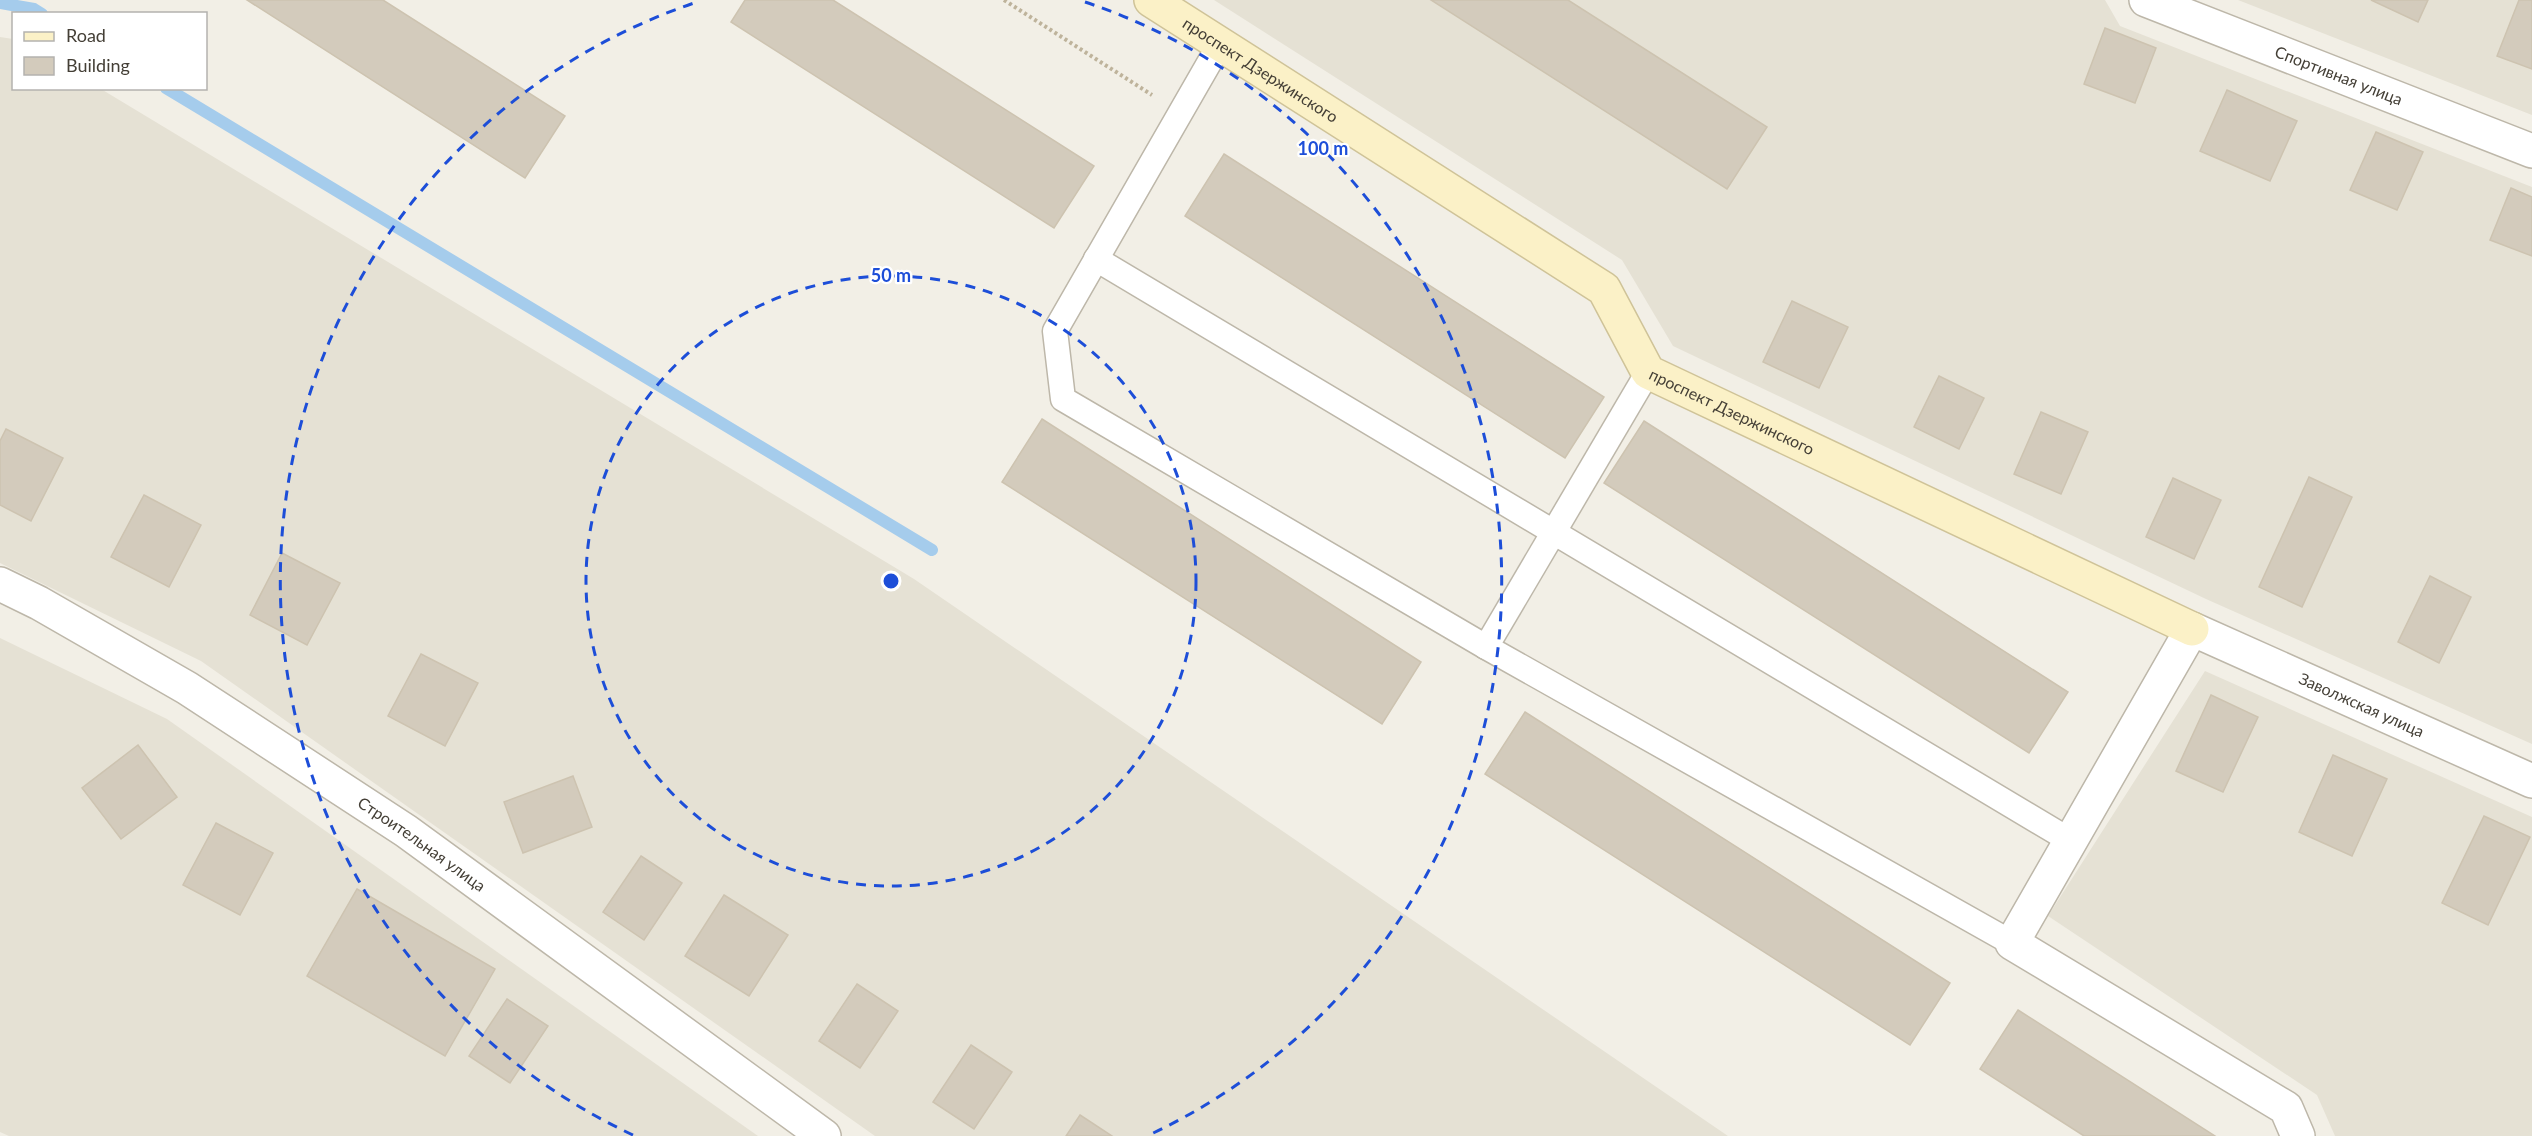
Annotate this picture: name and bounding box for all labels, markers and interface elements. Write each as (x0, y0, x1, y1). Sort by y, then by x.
legend (12, 12, 207, 90)
street label: проспект Дзержинского (1180, 13, 1342, 126)
text: Road (66, 24, 106, 46)
street label: Спортивная улица (2272, 41, 2405, 108)
text: Building (66, 54, 130, 76)
text: 100 m (1298, 137, 1348, 159)
text: 50 m (871, 264, 911, 286)
street label: проспект Дзержинского (1646, 364, 1818, 458)
centre of rings (881, 571, 901, 591)
street label: Заволжская улица (2296, 668, 2427, 741)
street label: Строительная улица (355, 792, 490, 895)

